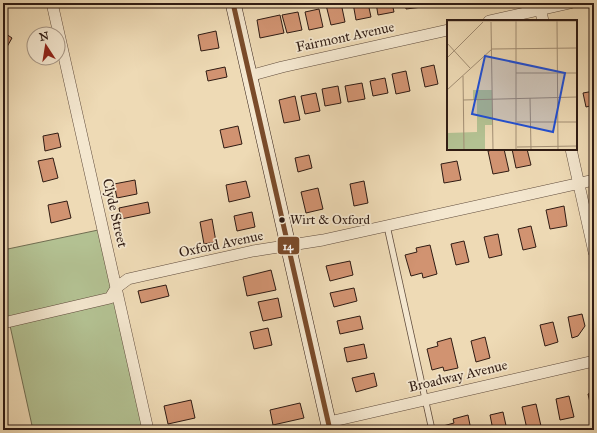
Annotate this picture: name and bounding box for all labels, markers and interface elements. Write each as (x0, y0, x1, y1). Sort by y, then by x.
street label: Fairmont Avenue (294, 18, 396, 56)
inset map (447, 20, 577, 150)
north arrow (26, 26, 66, 66)
text: N (38, 29, 51, 44)
street label: Clyde Street (99, 177, 131, 249)
place label: Wirt & Oxford (290, 212, 370, 228)
marker: Wirt & Oxford (277, 215, 287, 225)
street label: Oxford Avenue (177, 227, 265, 261)
line badge: 14 (277, 236, 300, 255)
text: 14 (283, 240, 294, 254)
street label: Broadway Avenue (407, 356, 509, 396)

